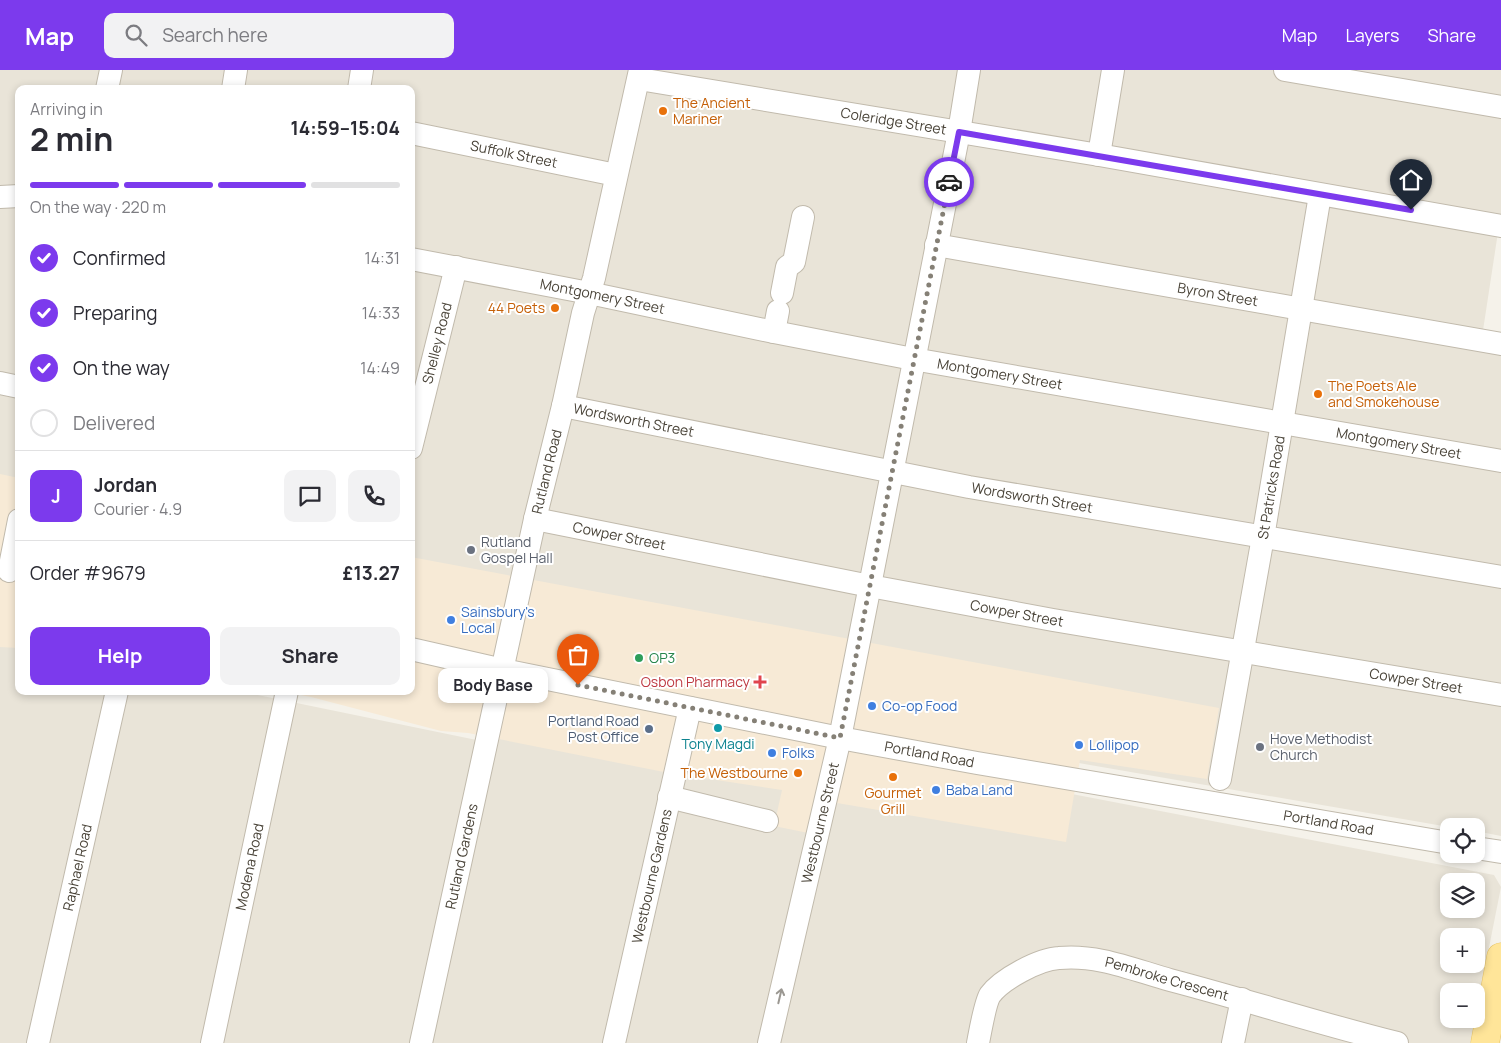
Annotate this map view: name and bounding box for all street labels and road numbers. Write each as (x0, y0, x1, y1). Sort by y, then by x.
street label: Coleridge Street (839, 102, 948, 139)
street label: Suffolk Street (469, 135, 560, 172)
street label: Montgomery Street (539, 274, 667, 318)
street label: Byron Street (1176, 277, 1260, 310)
street label: Shelley Road (417, 300, 456, 386)
street label: Montgomery Street (936, 353, 1064, 394)
street label: Wordsworth Street (572, 398, 696, 441)
street label: Montgomery Street (1335, 423, 1463, 463)
street label: Rutland Road (527, 427, 566, 516)
street label: St Patricks Road (1253, 434, 1289, 541)
street label: Wordsworth Street (970, 478, 1095, 517)
street label: Cowper Street (571, 517, 668, 554)
street label: Cowper Street (969, 595, 1065, 631)
street label: Cowper Street (1368, 663, 1465, 698)
street label: Portland Road (883, 736, 976, 771)
street label: Westbourne Street (796, 760, 843, 885)
street label: Rutland Gardens (440, 802, 482, 911)
street label: Portland Road (1282, 805, 1375, 839)
street label: Westbourne Gardens (627, 807, 676, 945)
street label: Raphael Road (58, 822, 96, 913)
street label: Modena Road (231, 822, 268, 912)
street label: Pembroke Crescent (1103, 952, 1231, 1005)

